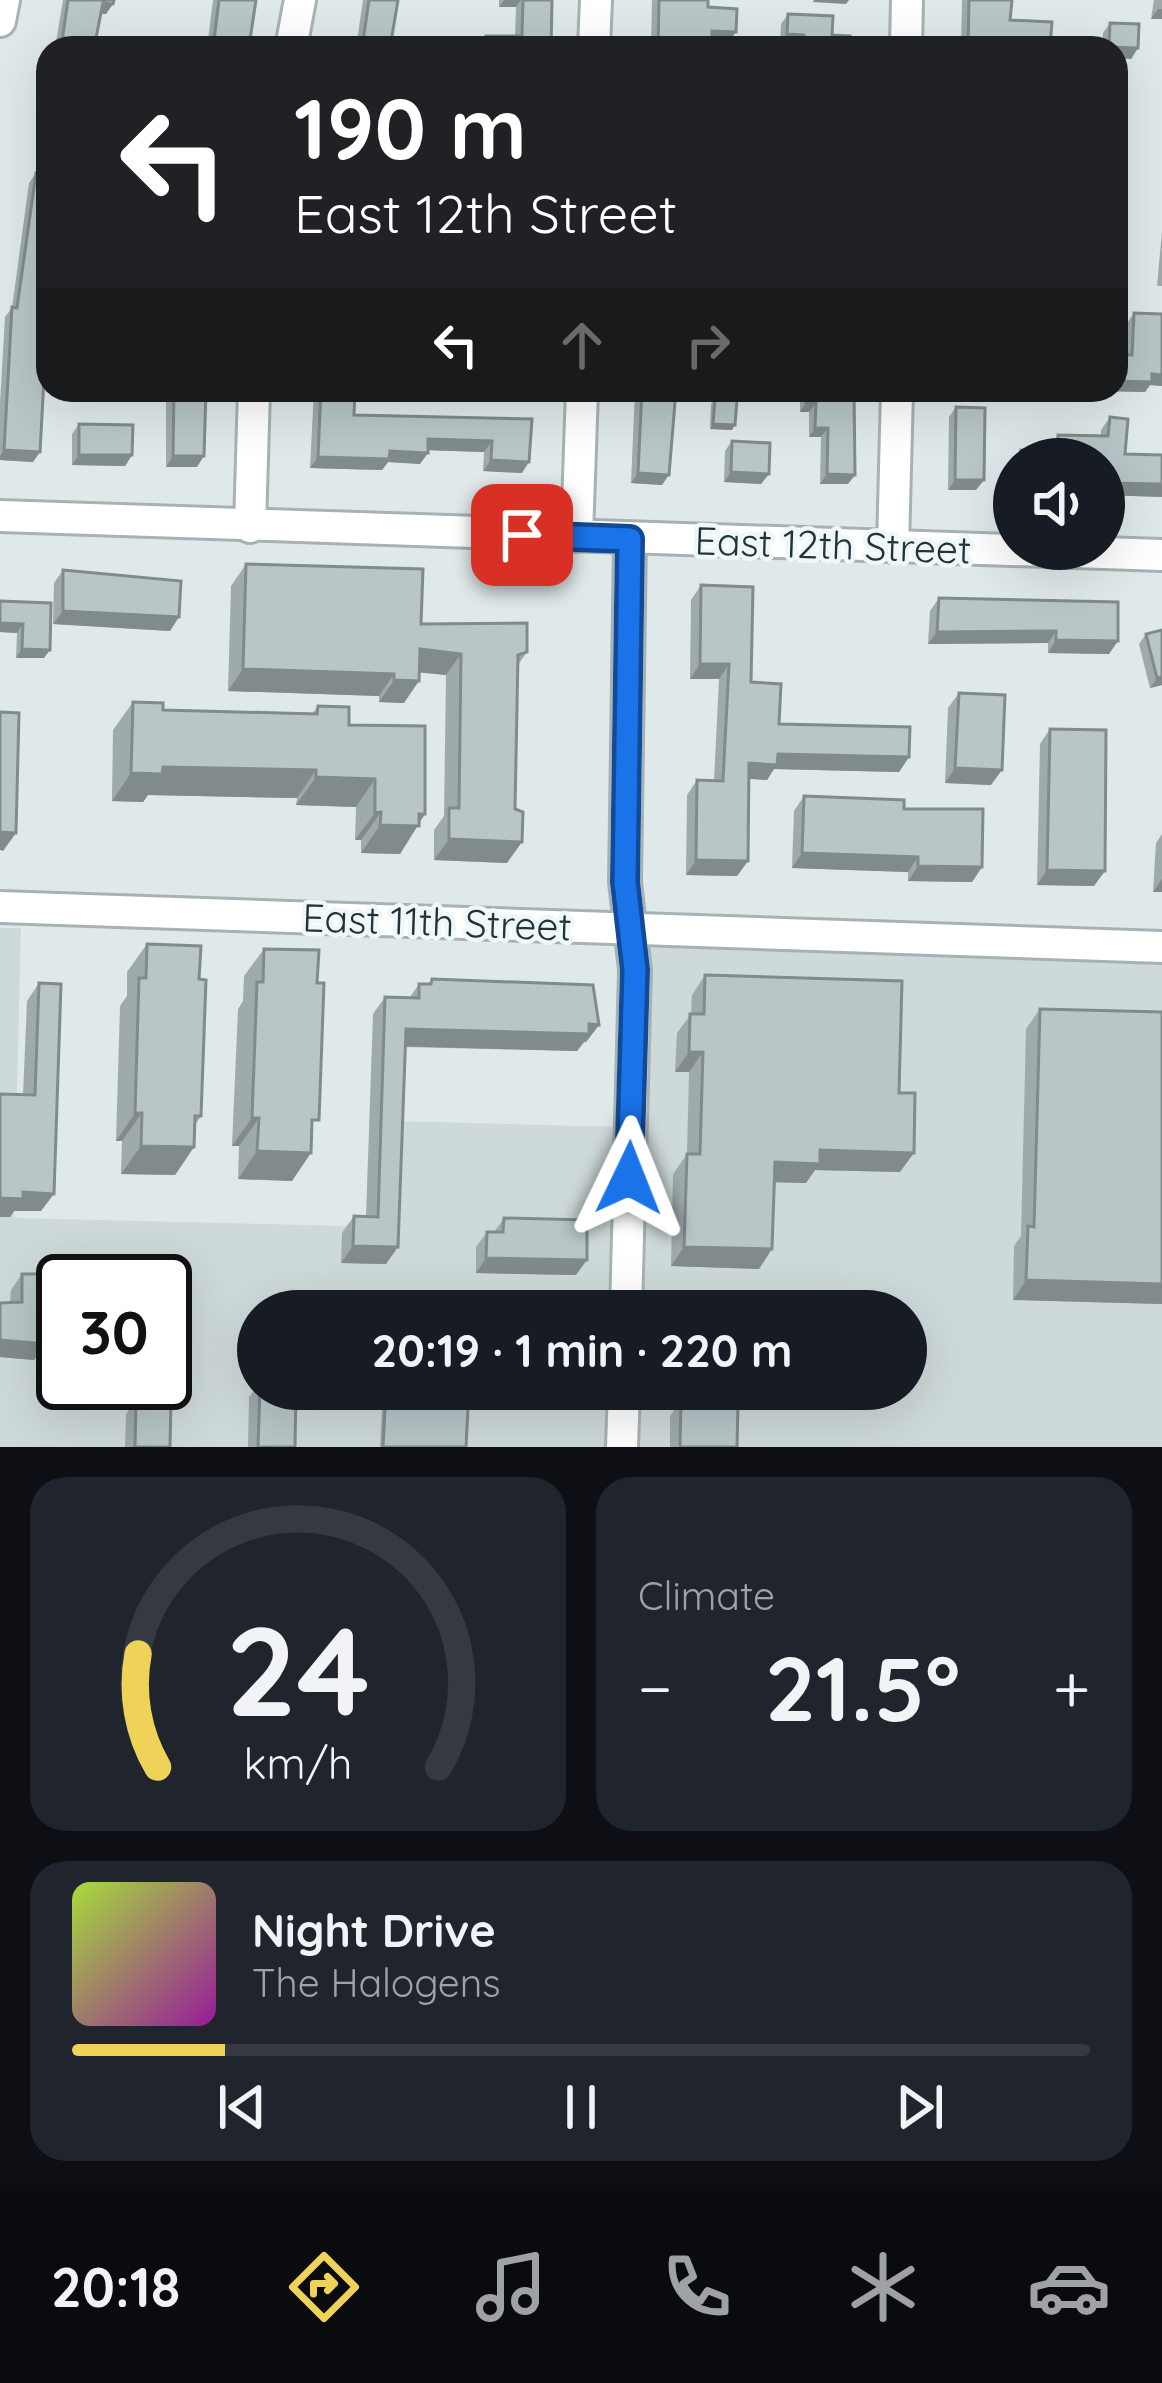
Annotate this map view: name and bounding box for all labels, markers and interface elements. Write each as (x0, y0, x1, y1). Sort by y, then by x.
text: 190 m (294, 75, 527, 180)
icon: left (96, 84, 252, 240)
text: East 12th Street (294, 179, 677, 247)
icon: left (423, 312, 489, 378)
icon: ahead (549, 312, 615, 378)
icon: right (675, 312, 741, 378)
map controls (993, 438, 1125, 570)
button: sound (993, 438, 1125, 570)
pin (471, 484, 573, 586)
icon: arrive (489, 502, 555, 568)
street label: East 12th Street (694, 515, 972, 574)
street label: East 11th Street (302, 892, 573, 951)
position arrow (566, 1115, 692, 1241)
speed limit sign: 30 (36, 1254, 192, 1410)
text: 20:19 · 1 min · 220 m (372, 1322, 792, 1378)
text: Climate (638, 1571, 775, 1620)
text: 24 (226, 1591, 370, 1747)
text: 21.5° (765, 1631, 960, 1744)
text: − (638, 1646, 672, 1729)
text: + (1053, 1646, 1090, 1729)
text: km/h (244, 1736, 352, 1790)
text: Night Drive (252, 1902, 496, 1958)
text: The Halogens (252, 1958, 501, 2007)
icon: previous (209, 2074, 275, 2140)
icon: pause (548, 2074, 614, 2140)
icon: next (887, 2074, 953, 2140)
icon: directions (282, 2245, 366, 2329)
icon: music (469, 2245, 553, 2329)
icon: phone (655, 2245, 739, 2329)
icon: climate (841, 2245, 925, 2329)
icon: car (1027, 2245, 1111, 2329)
text: 20:18 (51, 2253, 180, 2321)

